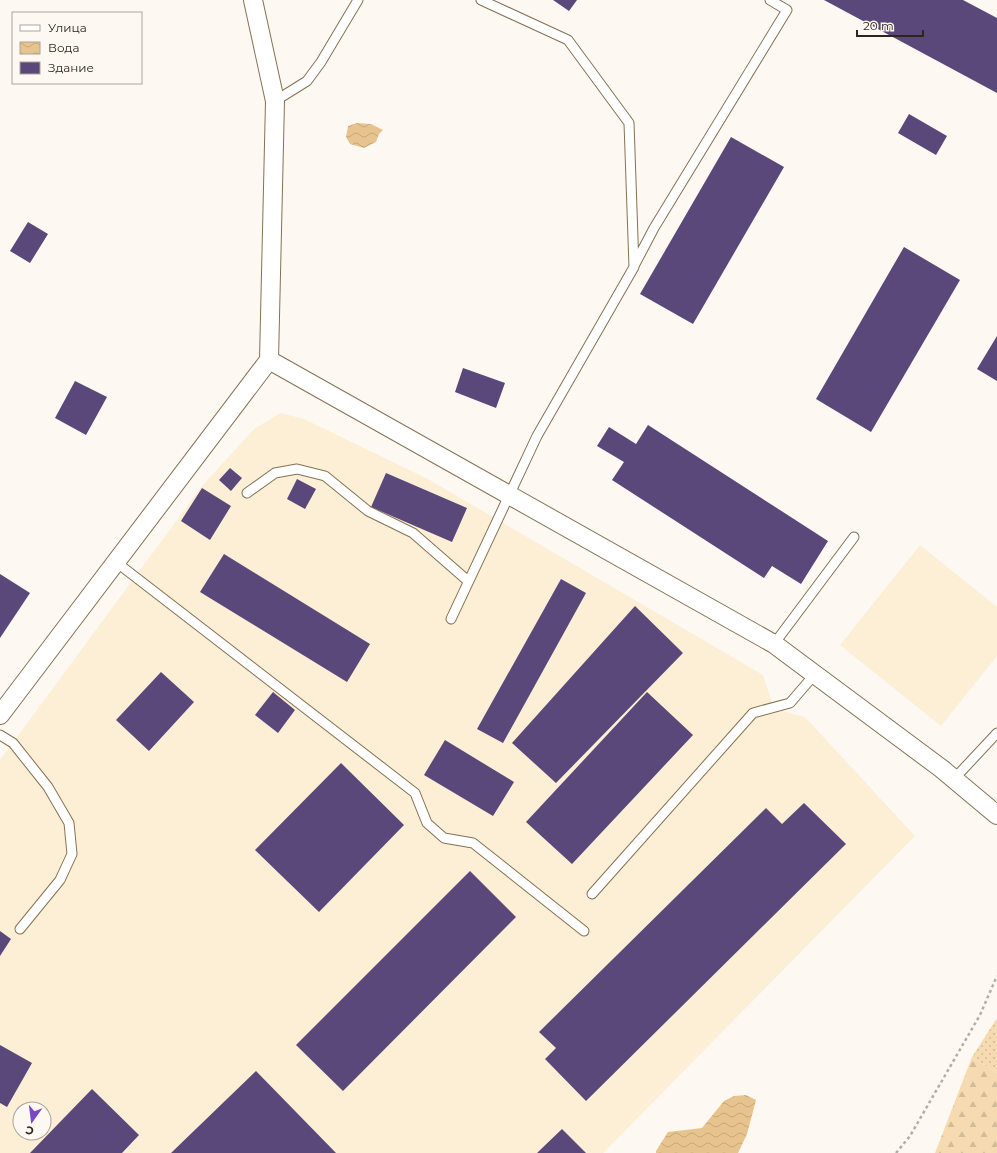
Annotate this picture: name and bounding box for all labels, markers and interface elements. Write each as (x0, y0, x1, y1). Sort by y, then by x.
legend (12, 12, 142, 84)
scale bar (857, 12, 923, 38)
text: 20 m (863, 18, 894, 33)
text: Улица (48, 20, 87, 35)
text: Вода (48, 40, 79, 55)
text: Здание (48, 60, 94, 75)
north arrow (12, 1101, 52, 1141)
text: С (24, 1123, 35, 1138)

